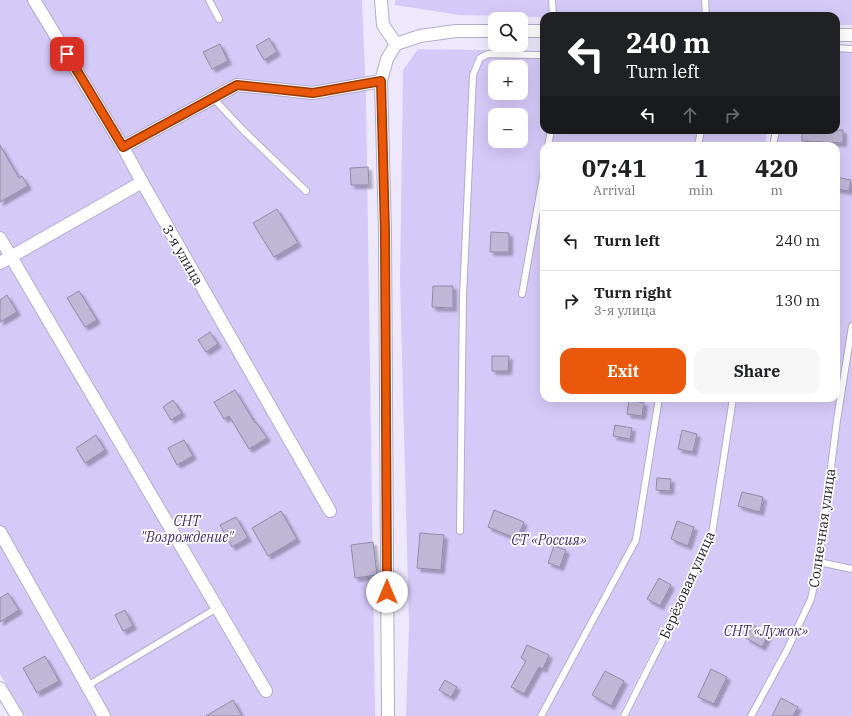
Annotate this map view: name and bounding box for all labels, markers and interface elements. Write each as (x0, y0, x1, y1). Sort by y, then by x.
map controls (488, 12, 528, 148)
button: search (488, 12, 528, 52)
text: 240 m (626, 24, 710, 61)
icon: left (560, 28, 612, 80)
pin (50, 37, 84, 71)
icon: arrive (56, 43, 78, 65)
button: + (488, 60, 528, 100)
text: Turn left (626, 60, 700, 83)
icon: left (637, 104, 659, 126)
icon: ahead (679, 104, 701, 126)
icon: right (721, 104, 743, 126)
button: − (488, 108, 528, 148)
text: 07:41 (582, 152, 647, 184)
text: 1 (694, 152, 708, 184)
text: 420 (755, 152, 798, 184)
text: Arrival (593, 182, 635, 199)
text: min (688, 182, 713, 199)
text: m (770, 182, 783, 199)
street label: 3-я улица (158, 222, 208, 289)
icon: left (560, 230, 582, 252)
text: Turn left (594, 231, 660, 250)
text: 240 m (775, 231, 820, 250)
text: Turn right (594, 283, 672, 302)
icon: right (560, 290, 582, 312)
text: 130 m (775, 291, 820, 310)
text: 3-я улица (594, 302, 656, 319)
button: Exit (560, 348, 686, 394)
button: Share (694, 348, 820, 394)
street label: Солнечная улица (805, 467, 839, 589)
park label: СНТ "Возрождение" (141, 512, 235, 546)
street label: Берёзовая улица (655, 528, 719, 642)
park label: СТ «Россия» (511, 531, 587, 549)
position arrow (366, 571, 408, 613)
park label: СНТ «Лужок» (724, 622, 809, 640)

